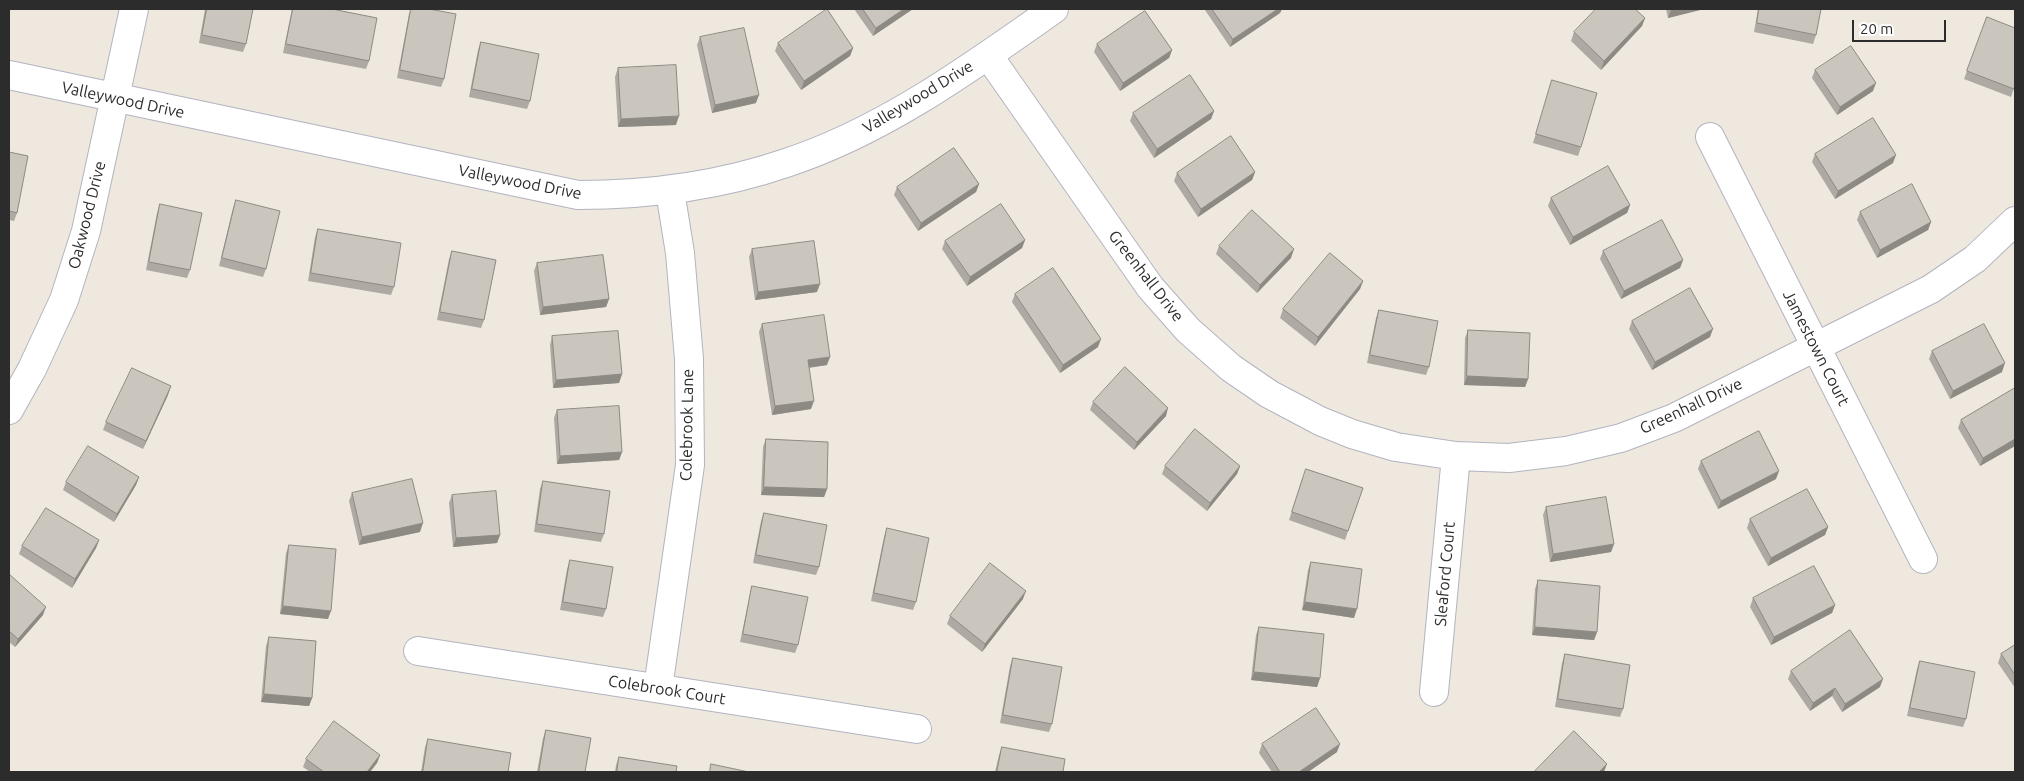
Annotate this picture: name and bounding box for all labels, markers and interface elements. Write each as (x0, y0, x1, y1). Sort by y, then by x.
scale bar (1854, 10, 1948, 42)
text: 20 m (1860, 20, 1893, 37)
street label: Valleywood Drive (859, 57, 977, 137)
street label: Valleywood Drive (60, 78, 186, 122)
street label: Oakwood Drive (64, 159, 110, 271)
street label: Valleywood Drive (457, 161, 583, 203)
street label: Greenhall Drive (1104, 226, 1188, 326)
street label: Jamestown Court (1779, 287, 1853, 409)
street label: Colebrook Lane (676, 369, 698, 481)
street label: Greenhall Drive (1637, 374, 1745, 438)
street label: Sleaford Court (1431, 521, 1459, 627)
street label: Colebrook Court (607, 671, 727, 709)

